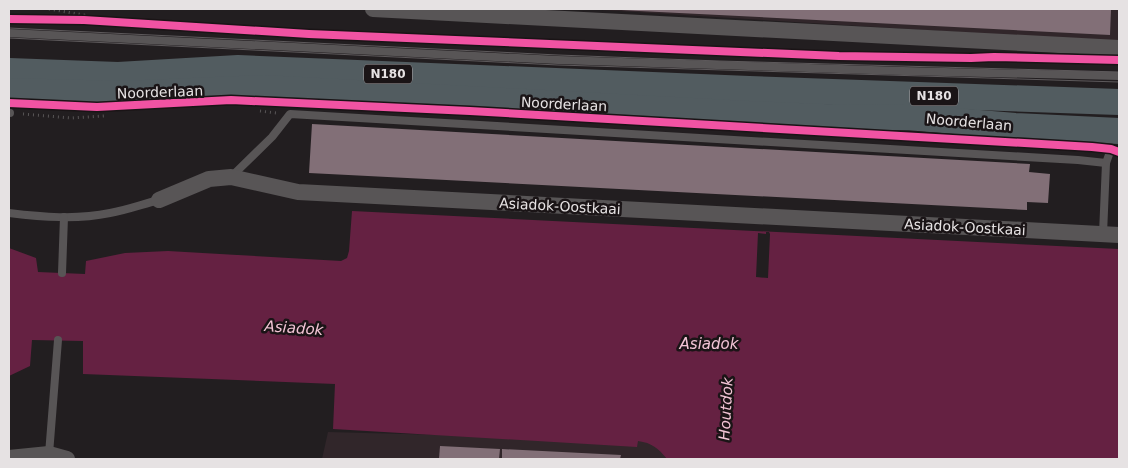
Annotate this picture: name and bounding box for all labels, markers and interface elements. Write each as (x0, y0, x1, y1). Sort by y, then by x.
road number: N180 (364, 64, 412, 84)
street label: Noorderlaan (117, 82, 203, 102)
road number: N180 (910, 86, 958, 105)
street label: Noorderlaan (520, 94, 608, 114)
street label: Noorderlaan (925, 110, 1013, 134)
street label: Asiadok-Oostkaai (499, 195, 621, 217)
street label: Asiadok-Oostkaai (904, 216, 1026, 238)
water label: Asiadok (263, 317, 325, 339)
water label: Asiadok (679, 335, 740, 353)
water label: Houtdok (715, 376, 737, 441)

